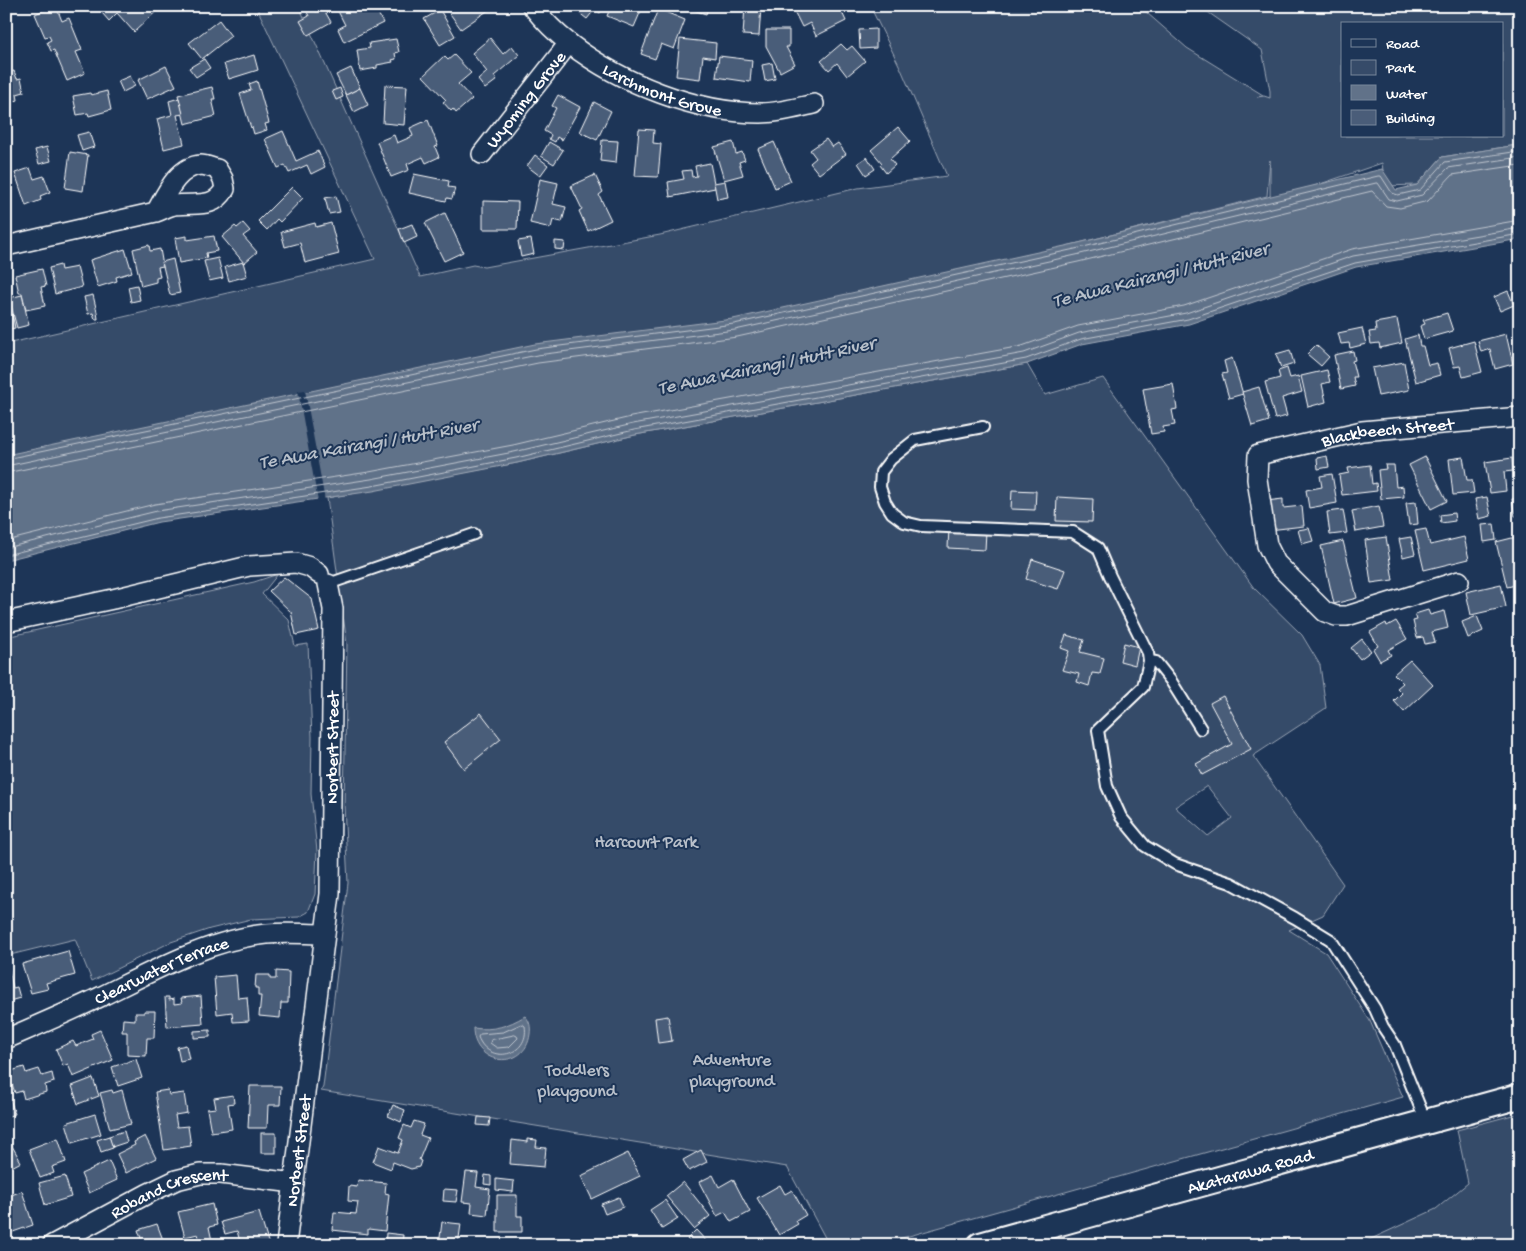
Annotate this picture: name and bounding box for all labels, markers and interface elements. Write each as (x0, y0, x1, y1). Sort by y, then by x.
legend (1341, 22, 1504, 138)
text: Road (1386, 36, 1420, 54)
street label: Wyoming Grove (483, 47, 572, 153)
street label: Larchmont Grove (598, 60, 724, 123)
text: Park (1385, 60, 1416, 78)
text: Water (1386, 86, 1428, 104)
text: Building (1385, 110, 1435, 128)
water label: Te Awa Kairangi / Hutt River (1051, 237, 1275, 314)
water label: Te Awa Kairangi / Hutt River (656, 332, 882, 402)
water label: Te Awa Kairangi / Hutt River (258, 414, 484, 476)
street label: Blackbeech Street (1319, 415, 1456, 453)
street label: Norbert Street (323, 690, 345, 804)
park label: Harcourt Park (595, 833, 699, 854)
street label: Clearwater Terrace (92, 933, 232, 1011)
park label: Adventure playground (688, 1051, 776, 1093)
park label: Toddlers playgound (537, 1061, 618, 1103)
street label: Norbert Street (283, 1092, 318, 1208)
street label: Akatarawa Road (1185, 1145, 1317, 1200)
street label: Roband Crescent (108, 1165, 230, 1225)

